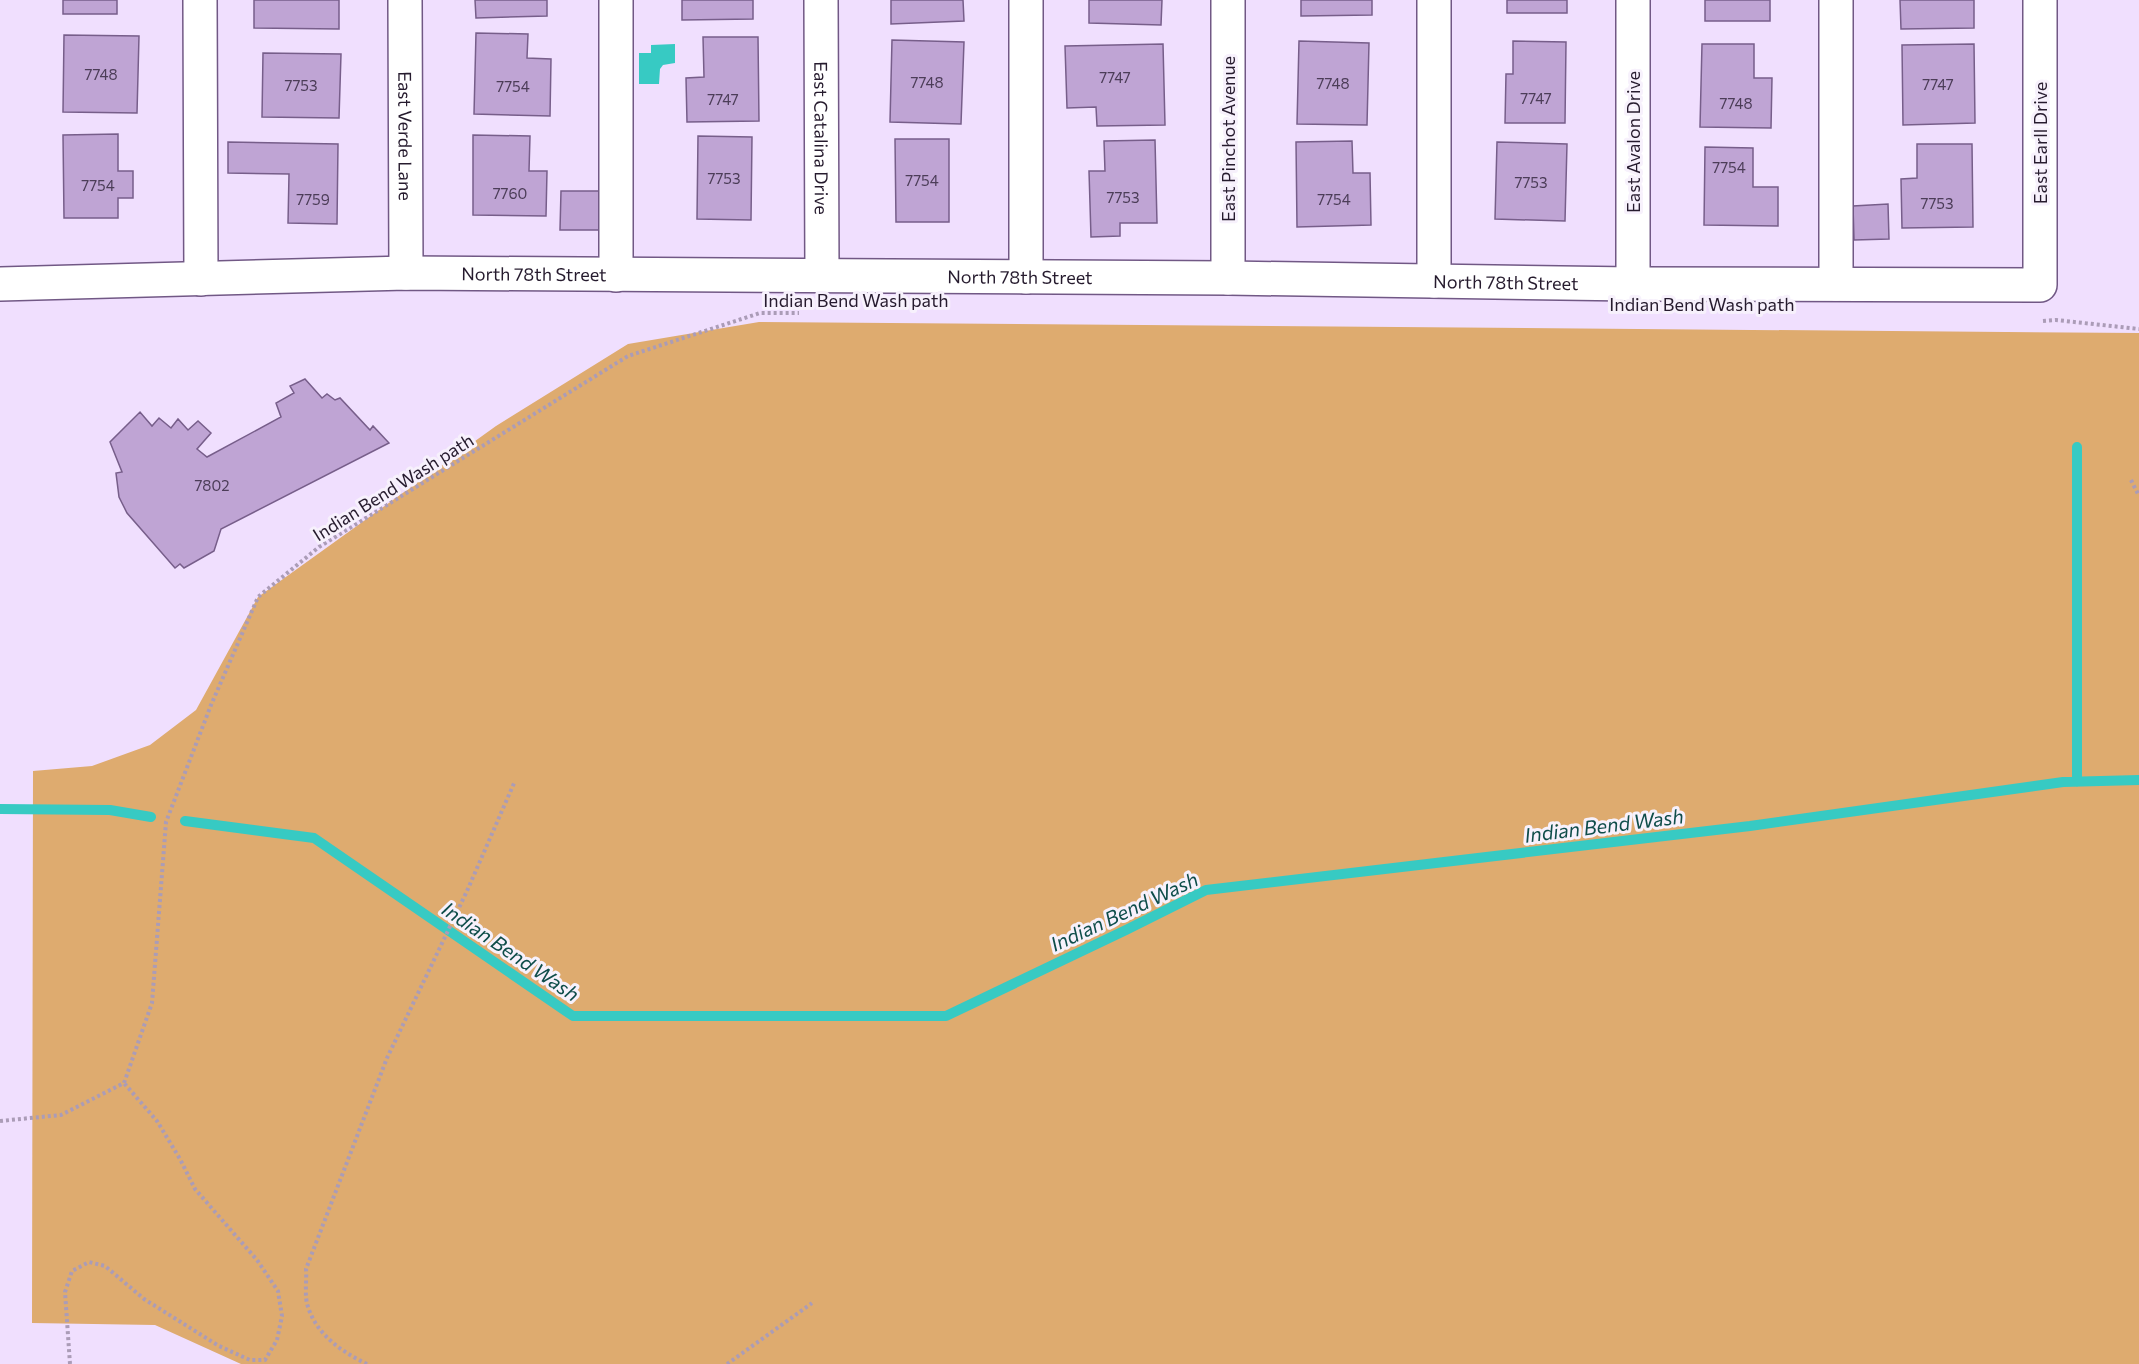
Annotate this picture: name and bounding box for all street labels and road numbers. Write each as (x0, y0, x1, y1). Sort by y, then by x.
street label: East Pinchot Avenue (1217, 56, 1239, 222)
street label: East Catalina Drive (810, 61, 833, 215)
street label: East Verde Lane (394, 71, 417, 201)
street label: East Avalon Drive (1622, 71, 1644, 213)
street label: East Earll Drive (2029, 82, 2051, 204)
street label: North 78th Street (461, 262, 607, 285)
street label: North 78th Street (947, 265, 1093, 288)
street label: North 78th Street (1433, 270, 1579, 294)
street label: Indian Bend Wash path (763, 289, 949, 311)
street label: Indian Bend Wash path (1609, 293, 1795, 315)
street label: Indian Bend Wash path (309, 429, 477, 545)

